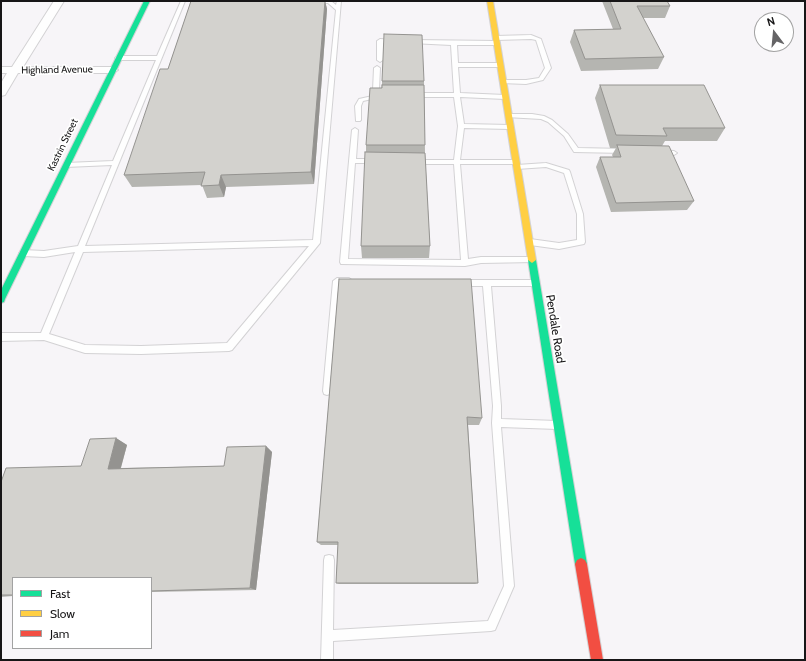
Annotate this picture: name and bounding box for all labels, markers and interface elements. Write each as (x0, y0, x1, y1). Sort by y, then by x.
north arrow (754, 12, 794, 52)
text: N (765, 14, 777, 29)
street label: Highland Avenue (21, 63, 93, 77)
street label: Kastrin Street (45, 117, 81, 173)
street label: Pendale Road (542, 293, 568, 365)
legend (12, 577, 152, 649)
text: Fast (50, 586, 70, 601)
text: Slow (50, 606, 75, 621)
text: Jam (50, 626, 69, 641)

